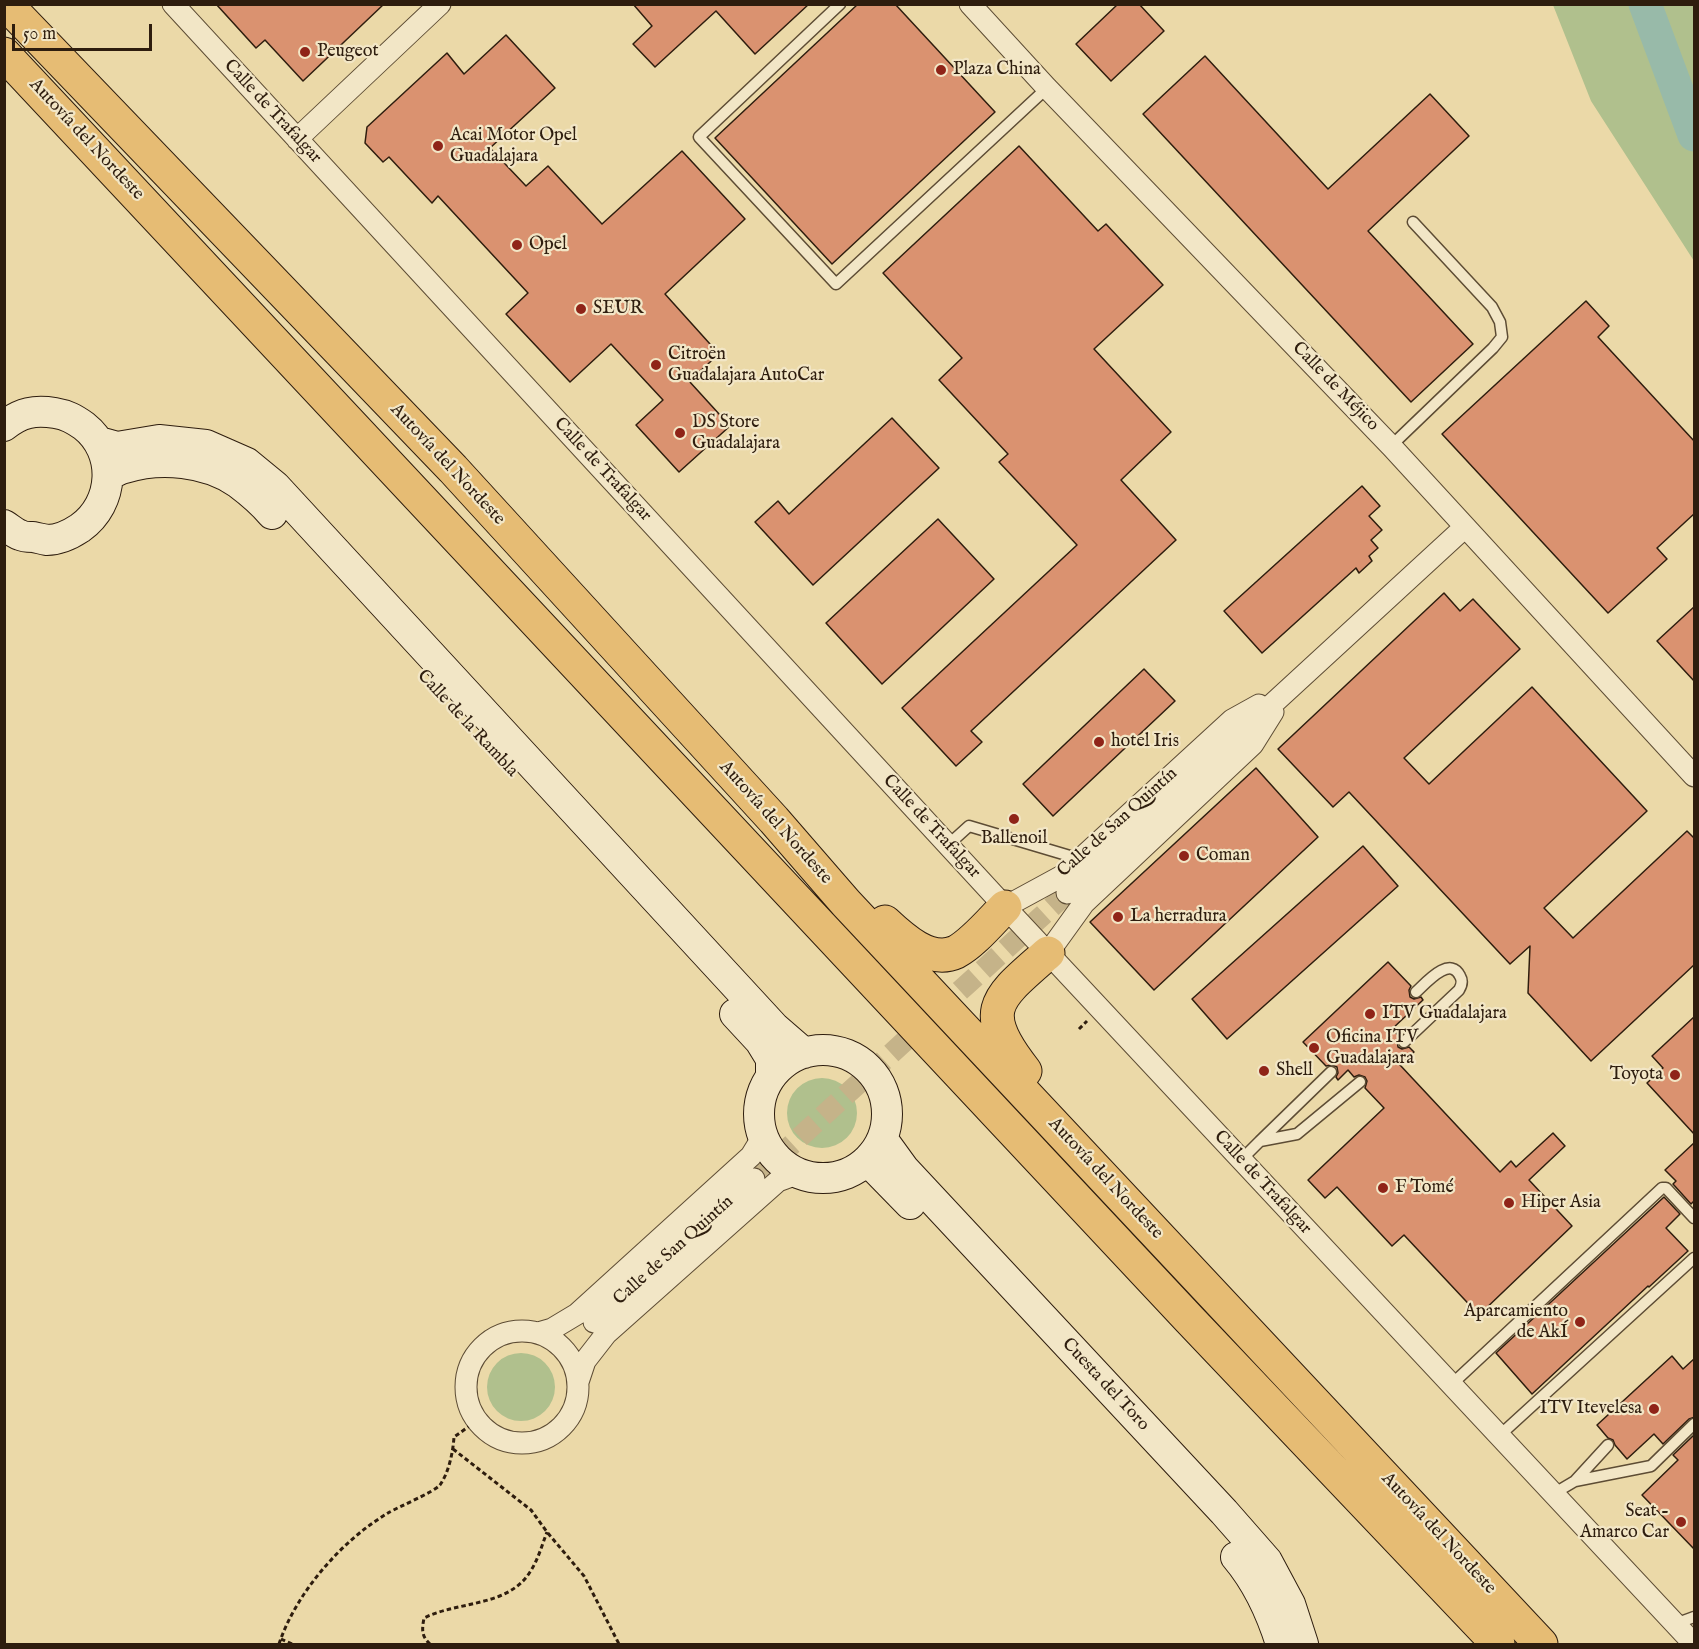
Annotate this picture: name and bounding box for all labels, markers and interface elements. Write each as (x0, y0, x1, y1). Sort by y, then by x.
scale bar (15, 12, 154, 50)
text: 50 m (23, 23, 56, 46)
place label: Peugeot (317, 41, 379, 63)
marker: Peugeot (298, 45, 312, 59)
street label: Calle de Trafalgar (218, 56, 326, 168)
place label: Plaza China (953, 59, 1041, 81)
marker: Plaza China (934, 63, 948, 77)
street label: Autovía del Nordeste (24, 75, 148, 205)
place label: Acai Motor Opel Guadalajara (450, 125, 577, 168)
marker: Acai Motor Opel Guadalajara (431, 139, 445, 153)
place label: Opel (529, 234, 567, 256)
marker: Opel (510, 238, 524, 252)
place label: SEUR (593, 298, 643, 320)
marker: SEUR (574, 302, 588, 316)
street label: Calle de Méjico (1287, 338, 1383, 436)
place label: Citroën Guadalajara AutoCar (668, 344, 824, 386)
marker: Citroën Guadalajara AutoCar (649, 358, 663, 372)
street label: Autovía del Nordeste (385, 400, 509, 530)
place label: DS Store Guadalajara (692, 412, 780, 454)
street label: Calle de Trafalgar (548, 414, 656, 526)
marker: DS Store Guadalajara (673, 426, 687, 440)
street label: Calle de la Rambla (412, 666, 522, 782)
place label: hotel Iris (1111, 731, 1179, 753)
marker: hotel Iris (1092, 735, 1106, 749)
street label: Autovía del Nordeste (714, 757, 836, 889)
street label: Calle de San Quintín (1054, 763, 1182, 883)
street label: Calle de Trafalgar (877, 771, 985, 883)
marker: Ballenoil (1007, 812, 1021, 826)
place label: Ballenoil (981, 828, 1047, 850)
place label: Coman (1196, 845, 1250, 867)
marker: Coman (1177, 849, 1191, 863)
place label: La herradura (1130, 906, 1227, 928)
marker: La herradura (1111, 910, 1125, 924)
place label: ITV Guadalajara (1382, 1003, 1507, 1025)
marker: ITV Guadalajara (1363, 1007, 1377, 1021)
place label: Oficina ITV Guadalajara (1326, 1027, 1418, 1070)
marker: Oficina ITV Guadalajara (1307, 1041, 1321, 1055)
place label: Shell (1276, 1060, 1313, 1082)
marker: Shell (1257, 1064, 1271, 1078)
place label: Toyota (1610, 1064, 1663, 1086)
marker: Toyota (1668, 1068, 1682, 1082)
street label: Autovía del Nordeste (1043, 1114, 1167, 1244)
street label: Calle de Trafalgar (1208, 1127, 1316, 1239)
place label: F Tomé (1395, 1177, 1454, 1199)
marker: F Tomé (1376, 1181, 1390, 1195)
street label: Calle de San Quintín (610, 1191, 738, 1311)
place label: Hiper Asia (1521, 1192, 1601, 1214)
marker: Hiper Asia (1502, 1196, 1516, 1210)
place label: Aparcamiento de AkÍ (1464, 1301, 1568, 1344)
marker: Aparcamiento de AkÍ (1573, 1315, 1587, 1329)
street label: Cuesta del Toro (1057, 1334, 1153, 1436)
place label: ITV Itevelesa (1540, 1398, 1642, 1420)
marker: ITV Itevelesa (1647, 1402, 1661, 1416)
street label: Autovía del Nordeste (1376, 1469, 1500, 1599)
place label: Seat - Amarco Car (1580, 1501, 1669, 1544)
marker: Seat - Amarco Car (1674, 1515, 1688, 1529)

